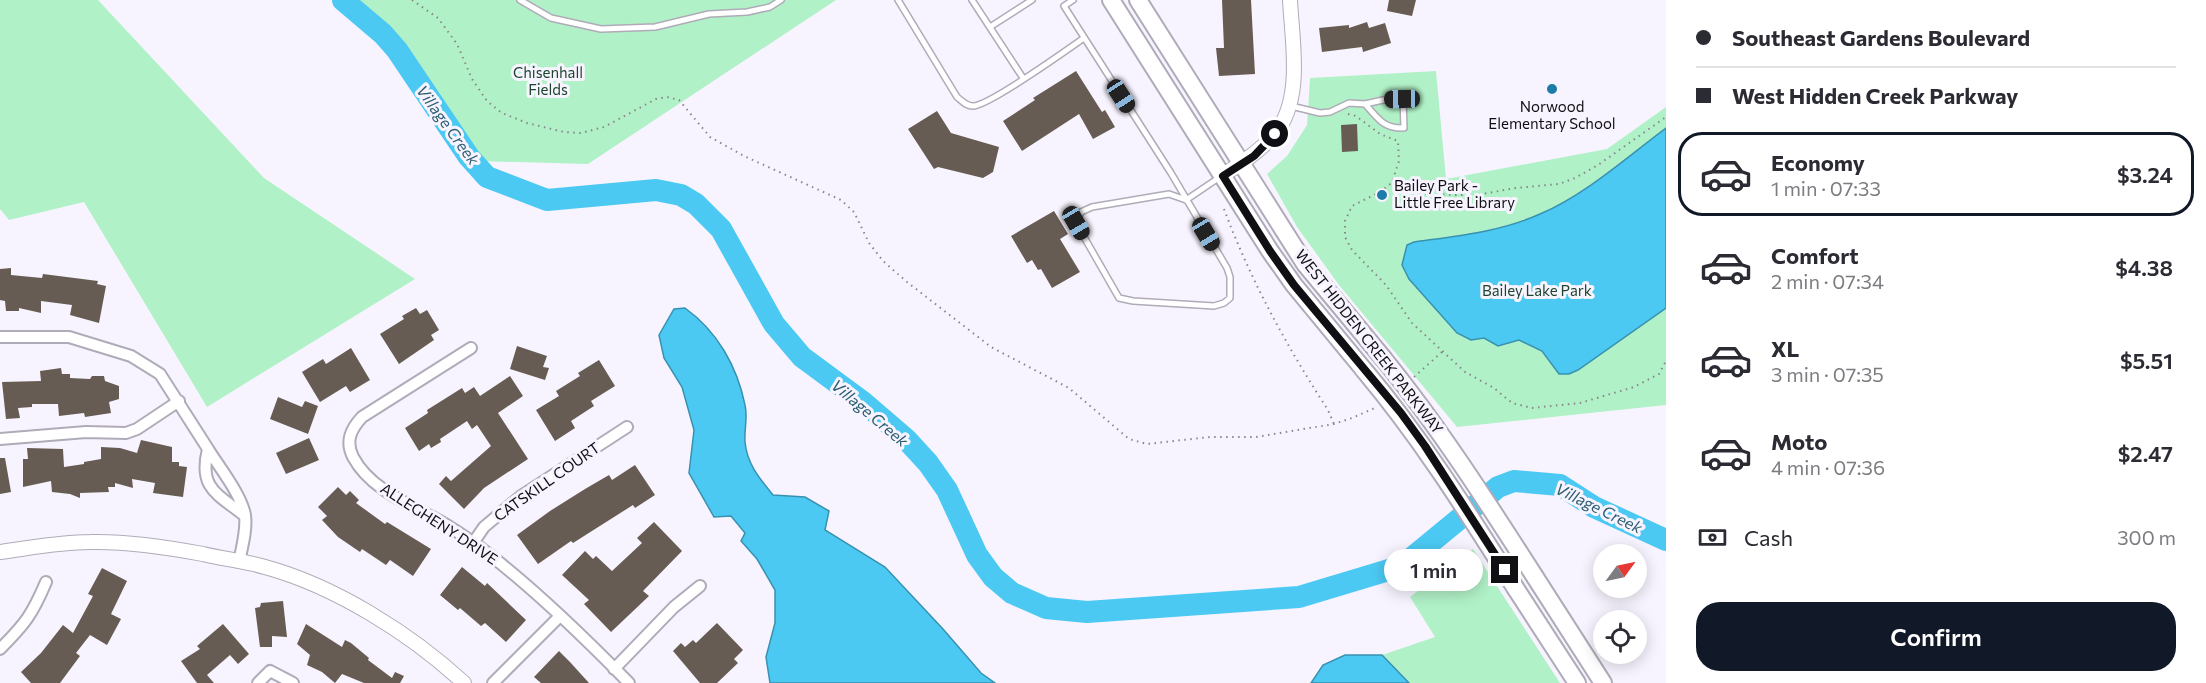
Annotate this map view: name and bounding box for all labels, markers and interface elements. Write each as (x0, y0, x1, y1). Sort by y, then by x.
text: Southeast Gardens Boulevard (1732, 24, 2030, 51)
park label: Chisenhall Fields (513, 63, 583, 98)
car (1104, 76, 1138, 116)
water label: Village Creek (413, 81, 484, 169)
marker: Norwood Elementary School (1545, 82, 1559, 96)
text: West Hidden Creek Parkway (1732, 82, 2018, 109)
car (1384, 90, 1420, 108)
place label: Norwood Elementary School (1488, 97, 1616, 132)
route start (1261, 120, 1288, 147)
icon: car (1699, 147, 1753, 201)
text: Economy (1771, 149, 1865, 176)
text: $3.24 (2117, 161, 2173, 188)
place label: Bailey Park - Little Free Library (1394, 176, 1515, 211)
text: 1 min · 07:33 (1771, 176, 1881, 200)
marker: Bailey Park - Little Free Library (1375, 188, 1389, 202)
car (1059, 203, 1093, 243)
car (1189, 214, 1223, 254)
icon: car (1699, 240, 1753, 294)
text: Comfort (1771, 242, 1859, 269)
street label: WEST HIDDEN CREEK PARKWAY (1292, 246, 1448, 437)
text: $4.38 (2115, 254, 2173, 281)
text: 2 min · 07:34 (1771, 269, 1884, 293)
park label: Bailey Lake Park (1482, 281, 1592, 299)
icon: car (1699, 333, 1753, 387)
text: XL (1771, 335, 1799, 362)
text: $5.51 (2120, 347, 2173, 374)
text: 3 min · 07:35 (1771, 362, 1884, 386)
water label: Village Creek (828, 375, 913, 450)
icon: car (1699, 426, 1753, 480)
text: Moto (1771, 428, 1827, 455)
street label: CATSKILL COURT (490, 438, 603, 524)
text: $2.47 (2118, 440, 2173, 467)
text: 4 min · 07:36 (1771, 455, 1885, 479)
water label: Village Creek (1553, 478, 1646, 537)
street label: ALLEGHENY DRIVE (378, 479, 502, 568)
icon: cash (1696, 521, 1729, 554)
text: Cash (1744, 524, 1793, 551)
text: 300 m (2117, 525, 2176, 549)
north arrow (1593, 544, 1647, 598)
map controls (1593, 544, 1647, 664)
callout: 1 min (1385, 549, 1484, 591)
route end (1491, 556, 1518, 583)
text: 1 min (1410, 558, 1457, 582)
button: Confirm (1696, 602, 2176, 671)
button: locate (1593, 610, 1647, 664)

